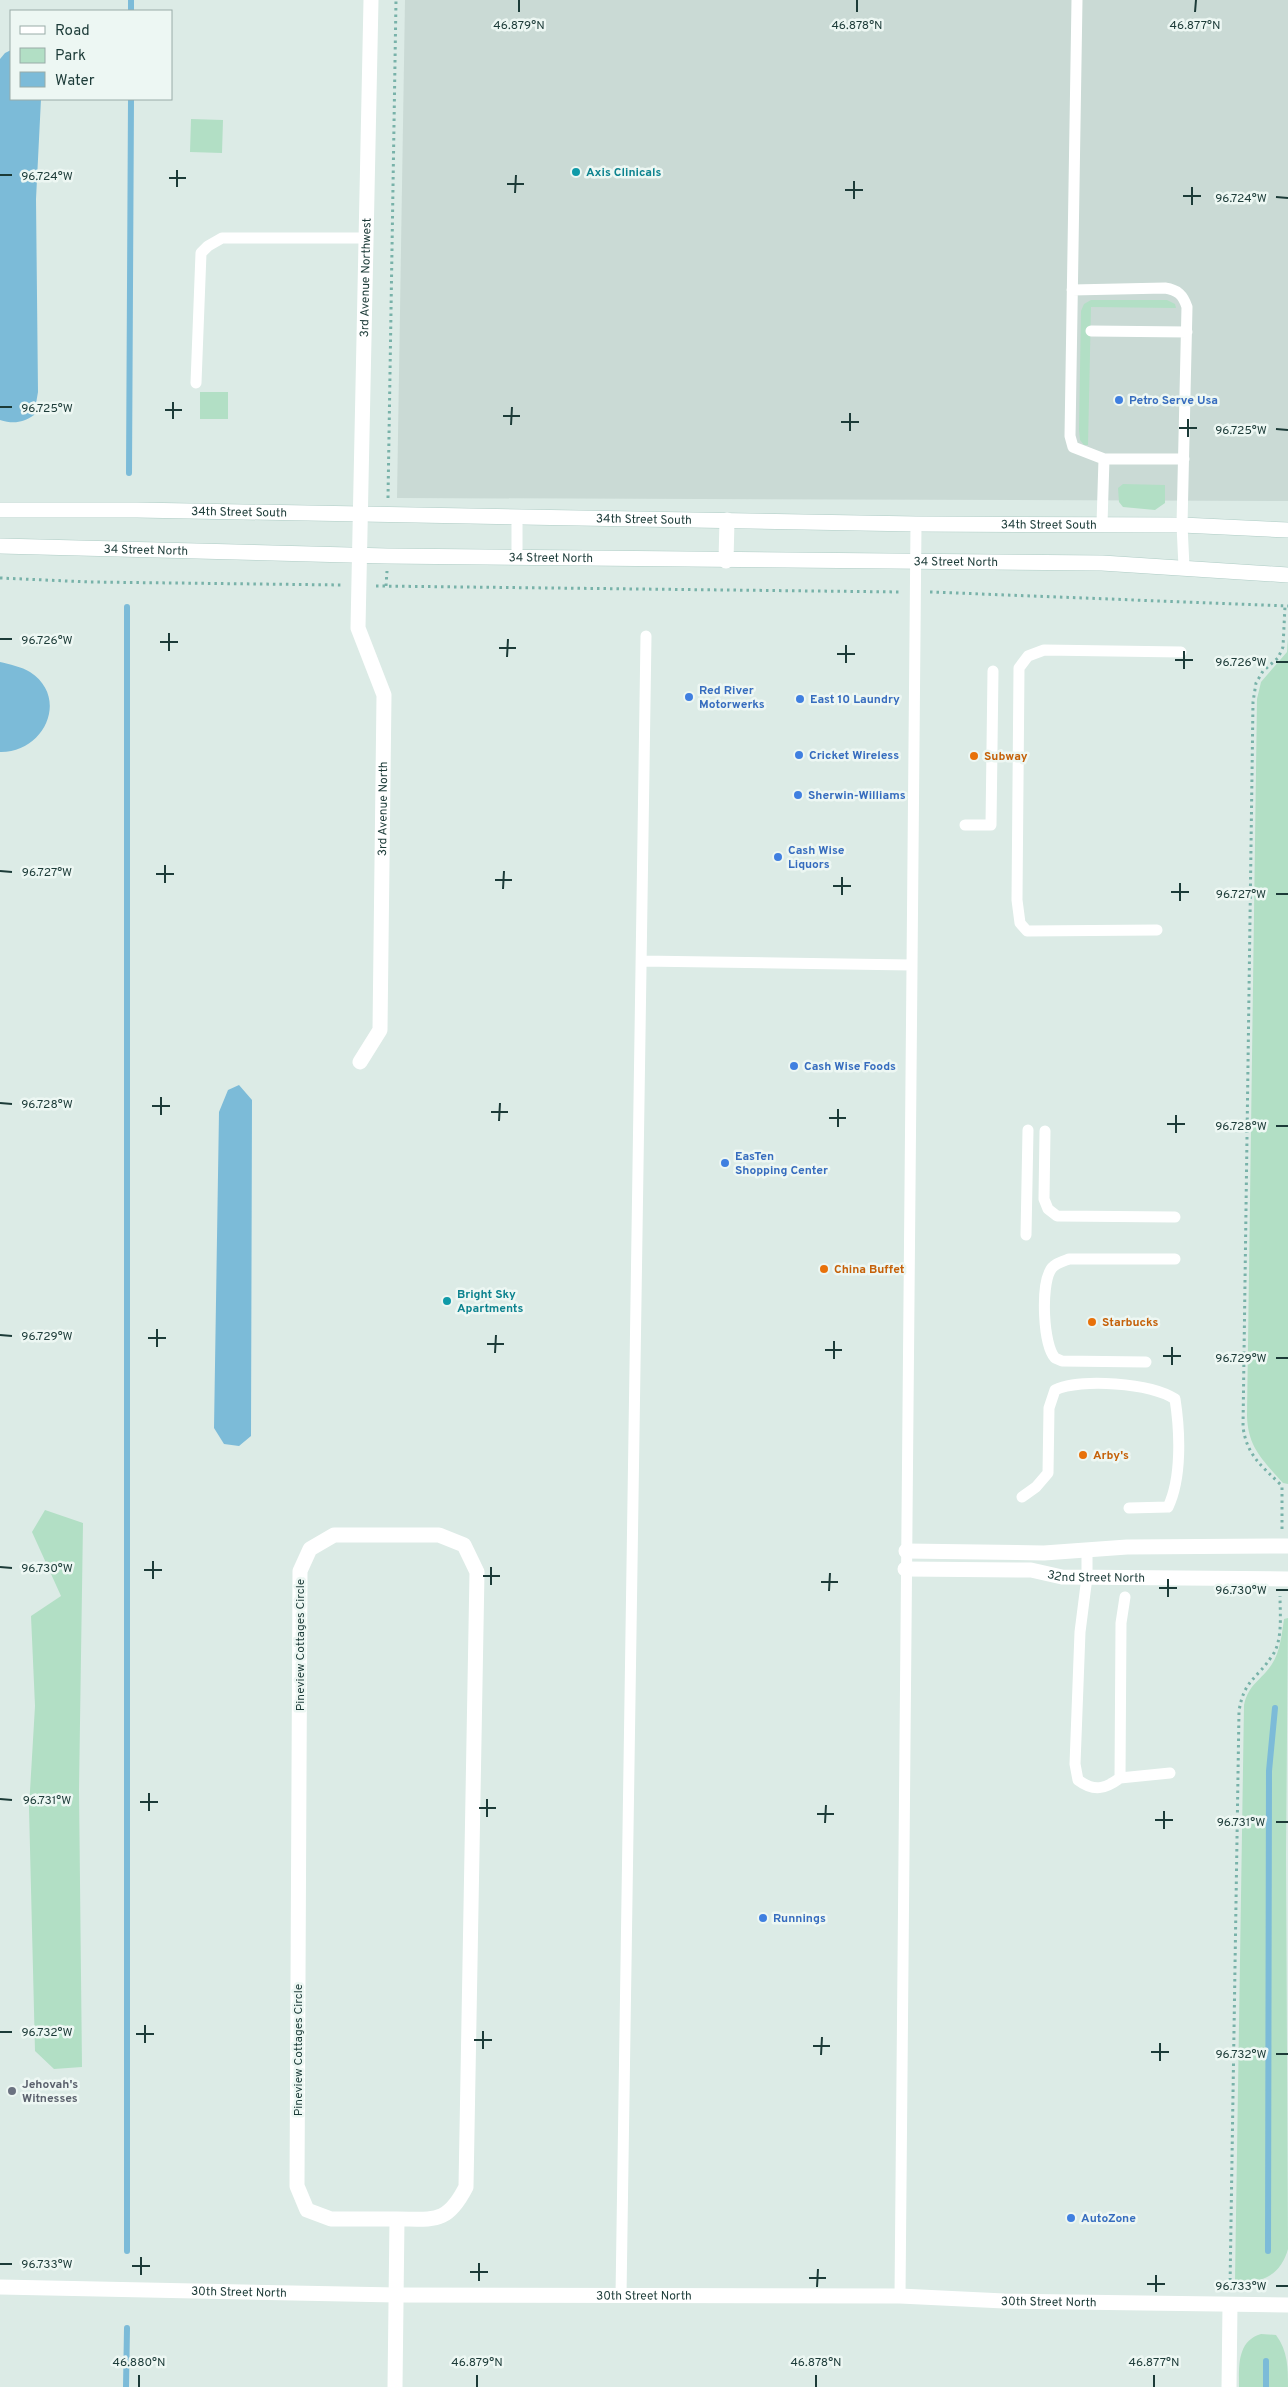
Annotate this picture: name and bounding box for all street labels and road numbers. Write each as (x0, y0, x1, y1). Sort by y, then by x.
street label: 3rd Avenue Northwest (357, 218, 375, 338)
street label: 34th Street South (191, 504, 287, 522)
street label: 34th Street South (596, 511, 692, 529)
street label: 34th Street South (1001, 517, 1097, 534)
street label: 34 Street North (103, 542, 188, 560)
street label: 34 Street North (509, 550, 593, 567)
street label: 34 Street North (913, 554, 998, 571)
street label: 3rd Avenue North (375, 761, 392, 856)
street label: 32nd Street North (1046, 1567, 1145, 1587)
street label: Pineview Cottages Circle (293, 1579, 309, 1711)
street label: Pineview Cottages Circle (291, 1984, 307, 2116)
street label: 30th Street North (191, 2284, 287, 2302)
street label: 30th Street North (596, 2288, 692, 2305)
street label: 30th Street North (1001, 2294, 1097, 2311)

